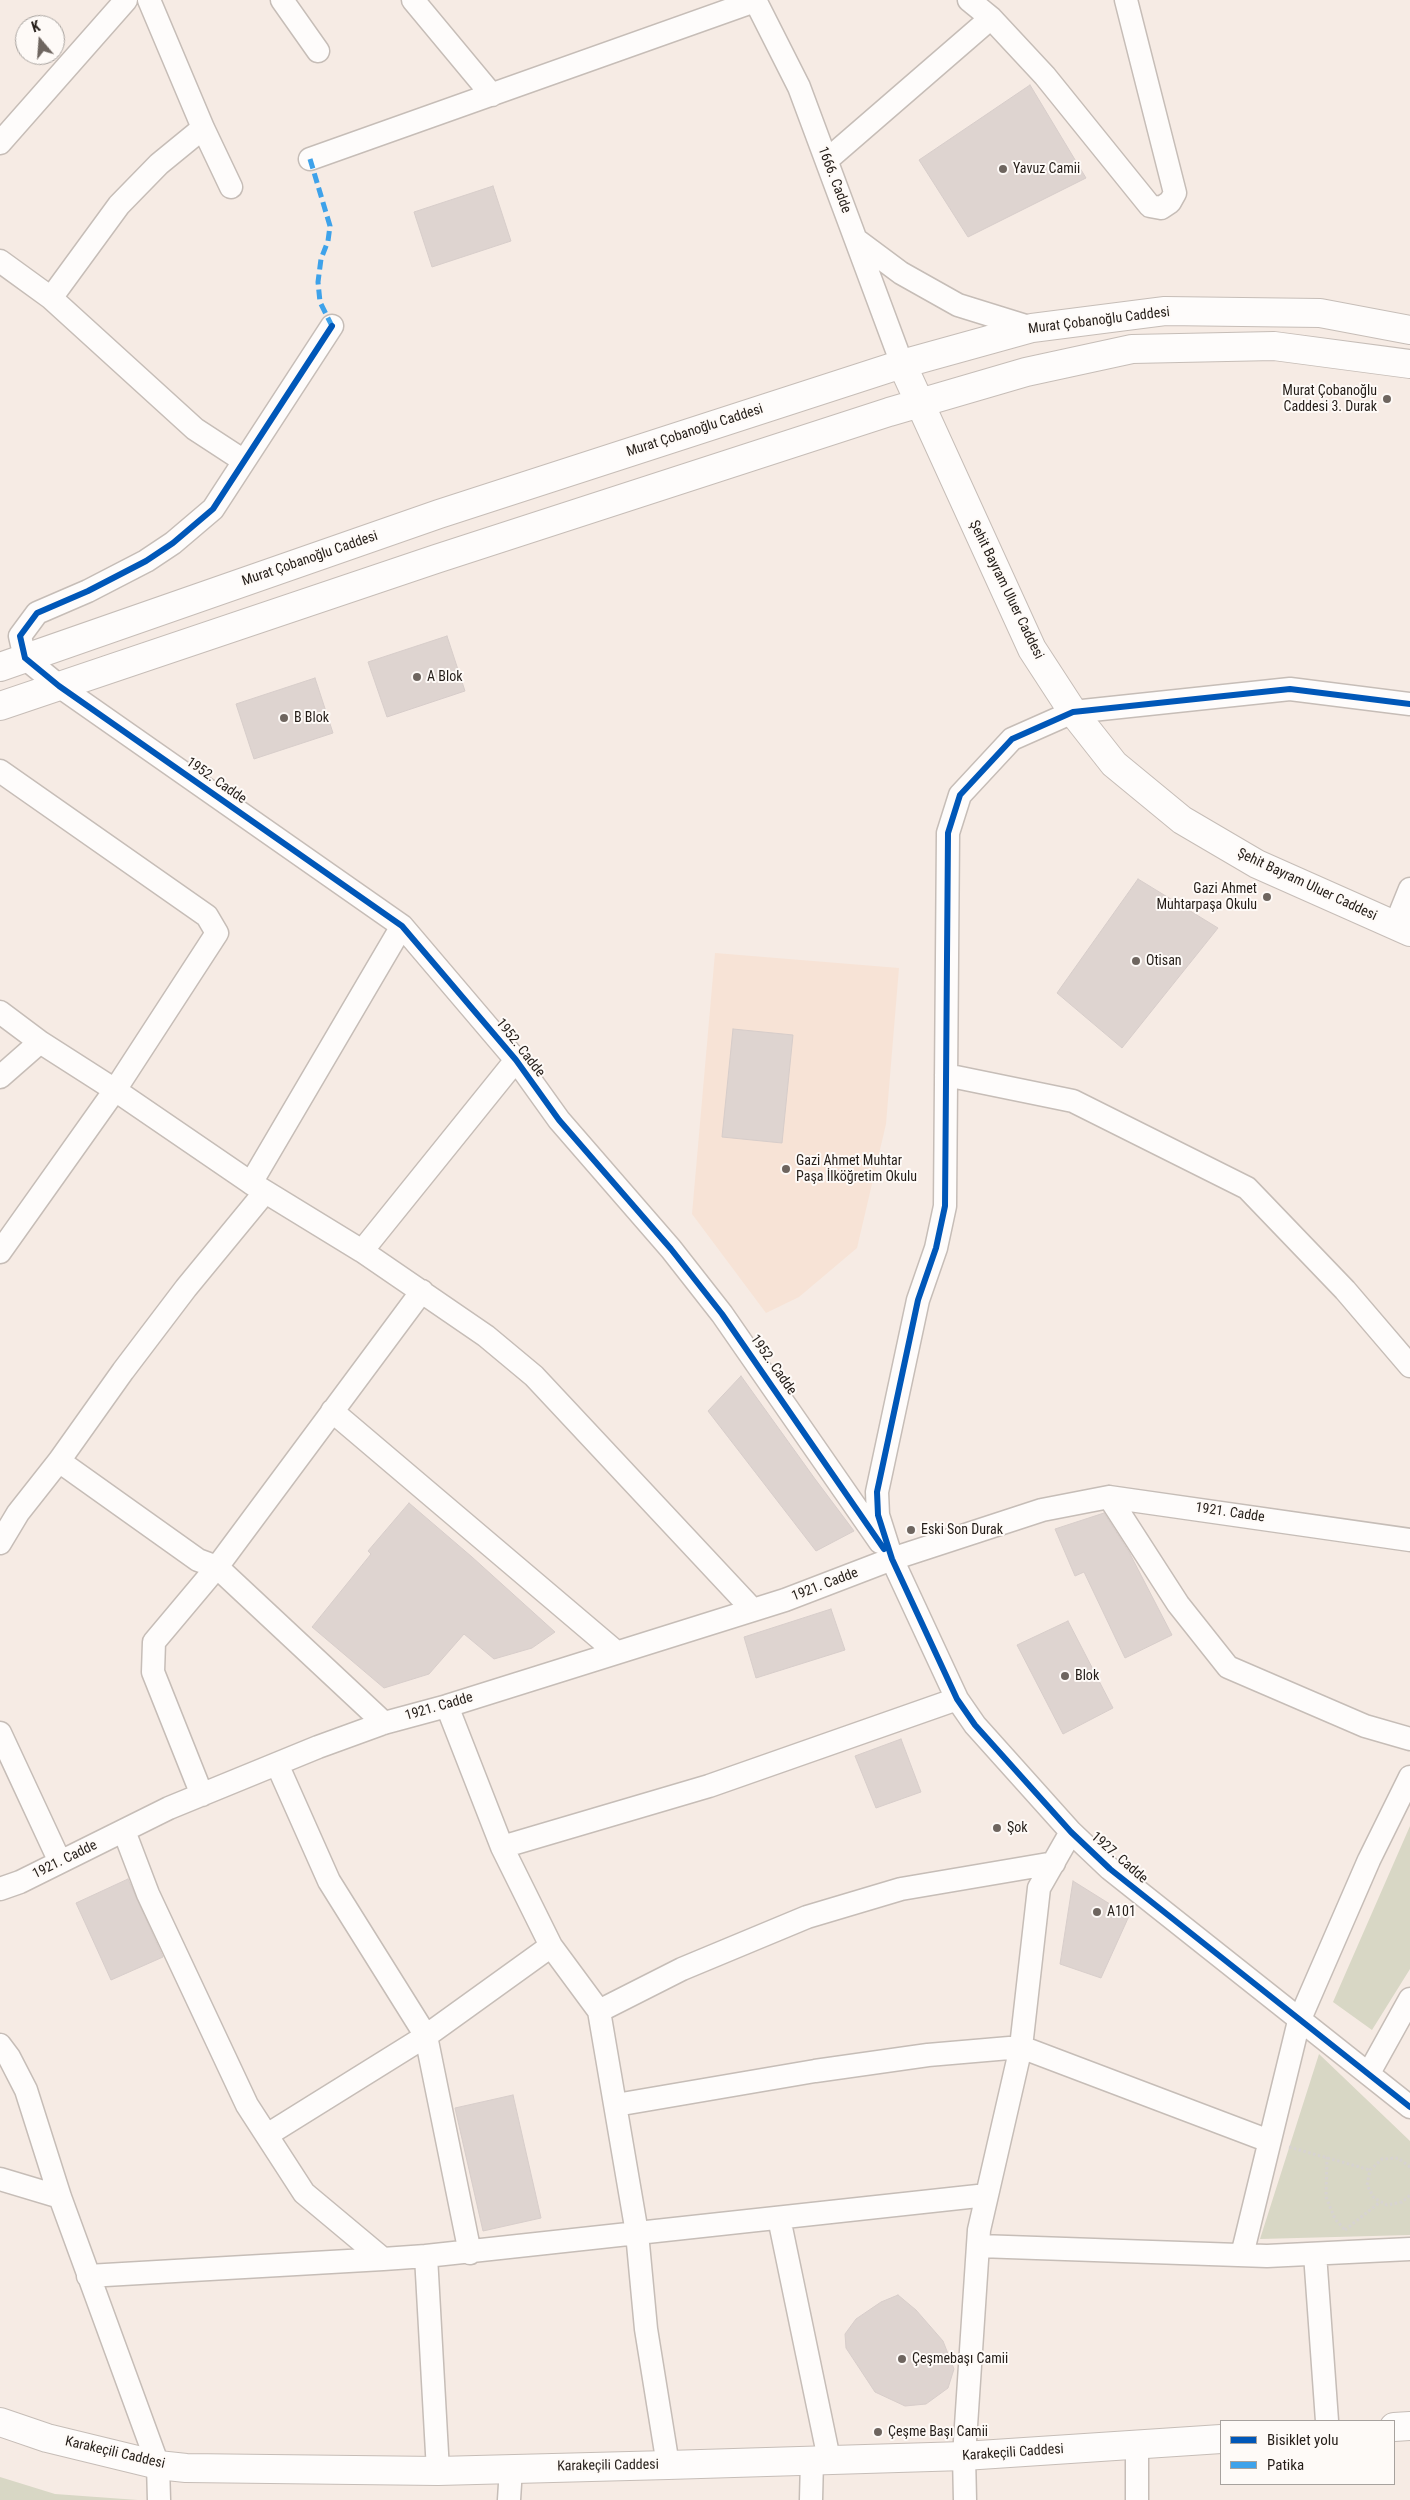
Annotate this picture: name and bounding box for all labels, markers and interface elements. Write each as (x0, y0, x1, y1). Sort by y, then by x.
north arrow (15, 15, 65, 65)
text: K (30, 18, 42, 35)
street label: 1666. Cadde (814, 144, 854, 216)
place label: Yavuz Camii (1013, 161, 1080, 177)
marker: Yavuz Camii (997, 163, 1009, 175)
street label: Murat Çobanoğlu Caddesi (1027, 304, 1171, 338)
place label: Murat Çobanoğlu Caddesi 3. Durak (1282, 383, 1377, 416)
marker: Murat Çobanoğlu Caddesi 3. Durak (1381, 393, 1393, 405)
street label: Murat Çobanoğlu Caddesi (625, 401, 765, 461)
street label: Şehit Bayram Uluer Caddesi (965, 518, 1047, 662)
street label: Murat Çobanoğlu Caddesi (240, 528, 380, 590)
place label: A Blok (427, 669, 462, 685)
marker: A Blok (411, 671, 423, 683)
place label: B Blok (294, 710, 329, 726)
marker: B Blok (278, 712, 290, 724)
street label: 1952. Cadde (183, 754, 249, 808)
street label: Şehit Bayram Uluer Caddesi (1234, 845, 1380, 925)
place label: Gazi Ahmet Muhtarpaşa Okulu (1156, 881, 1257, 914)
marker: Gazi Ahmet Muhtarpaşa Okulu (1261, 891, 1273, 903)
place label: Otisan (1146, 953, 1182, 969)
marker: Otisan (1130, 955, 1142, 967)
street label: 1952. Cadde (492, 1015, 548, 1081)
place label: Gazi Ahmet Muhtar Paşa İlköğretim Okulu (796, 1153, 917, 1186)
marker: Gazi Ahmet Muhtar Paşa İlköğretim Okulu (780, 1163, 792, 1175)
street label: 1952. Cadde (746, 1332, 800, 1398)
street label: 1921. Cadde (1194, 1500, 1266, 1526)
place label: Eski Son Durak (921, 1522, 1003, 1538)
marker: Eski Son Durak (905, 1524, 917, 1536)
street label: 1921. Cadde (789, 1565, 861, 1605)
place label: Blok (1075, 1668, 1099, 1684)
marker: Blok (1059, 1670, 1071, 1682)
street label: 1921. Cadde (403, 1689, 475, 1725)
place label: Şok (1007, 1820, 1028, 1836)
marker: Şok (991, 1822, 1003, 1834)
street label: 1927. Cadde (1087, 1829, 1151, 1887)
street label: 1921. Cadde (30, 1837, 100, 1883)
place label: A101 (1107, 1904, 1136, 1920)
marker: A101 (1091, 1906, 1103, 1918)
place label: Çeşmebaşı Camii (912, 2351, 1008, 2367)
marker: Çeşmebaşı Camii (896, 2353, 908, 2365)
legend (1220, 2420, 1395, 2485)
place label: Çeşme Başı Camii (888, 2424, 988, 2440)
marker: Çeşme Başı Camii (872, 2426, 884, 2438)
text: Bisiklet yolu (1267, 2431, 1338, 2449)
street label: Karakeçili Caddesi (64, 2433, 166, 2473)
street label: Karakeçili Caddesi (962, 2441, 1064, 2465)
text: Patika (1267, 2456, 1304, 2474)
street label: Karakeçili Caddesi (557, 2457, 659, 2475)

